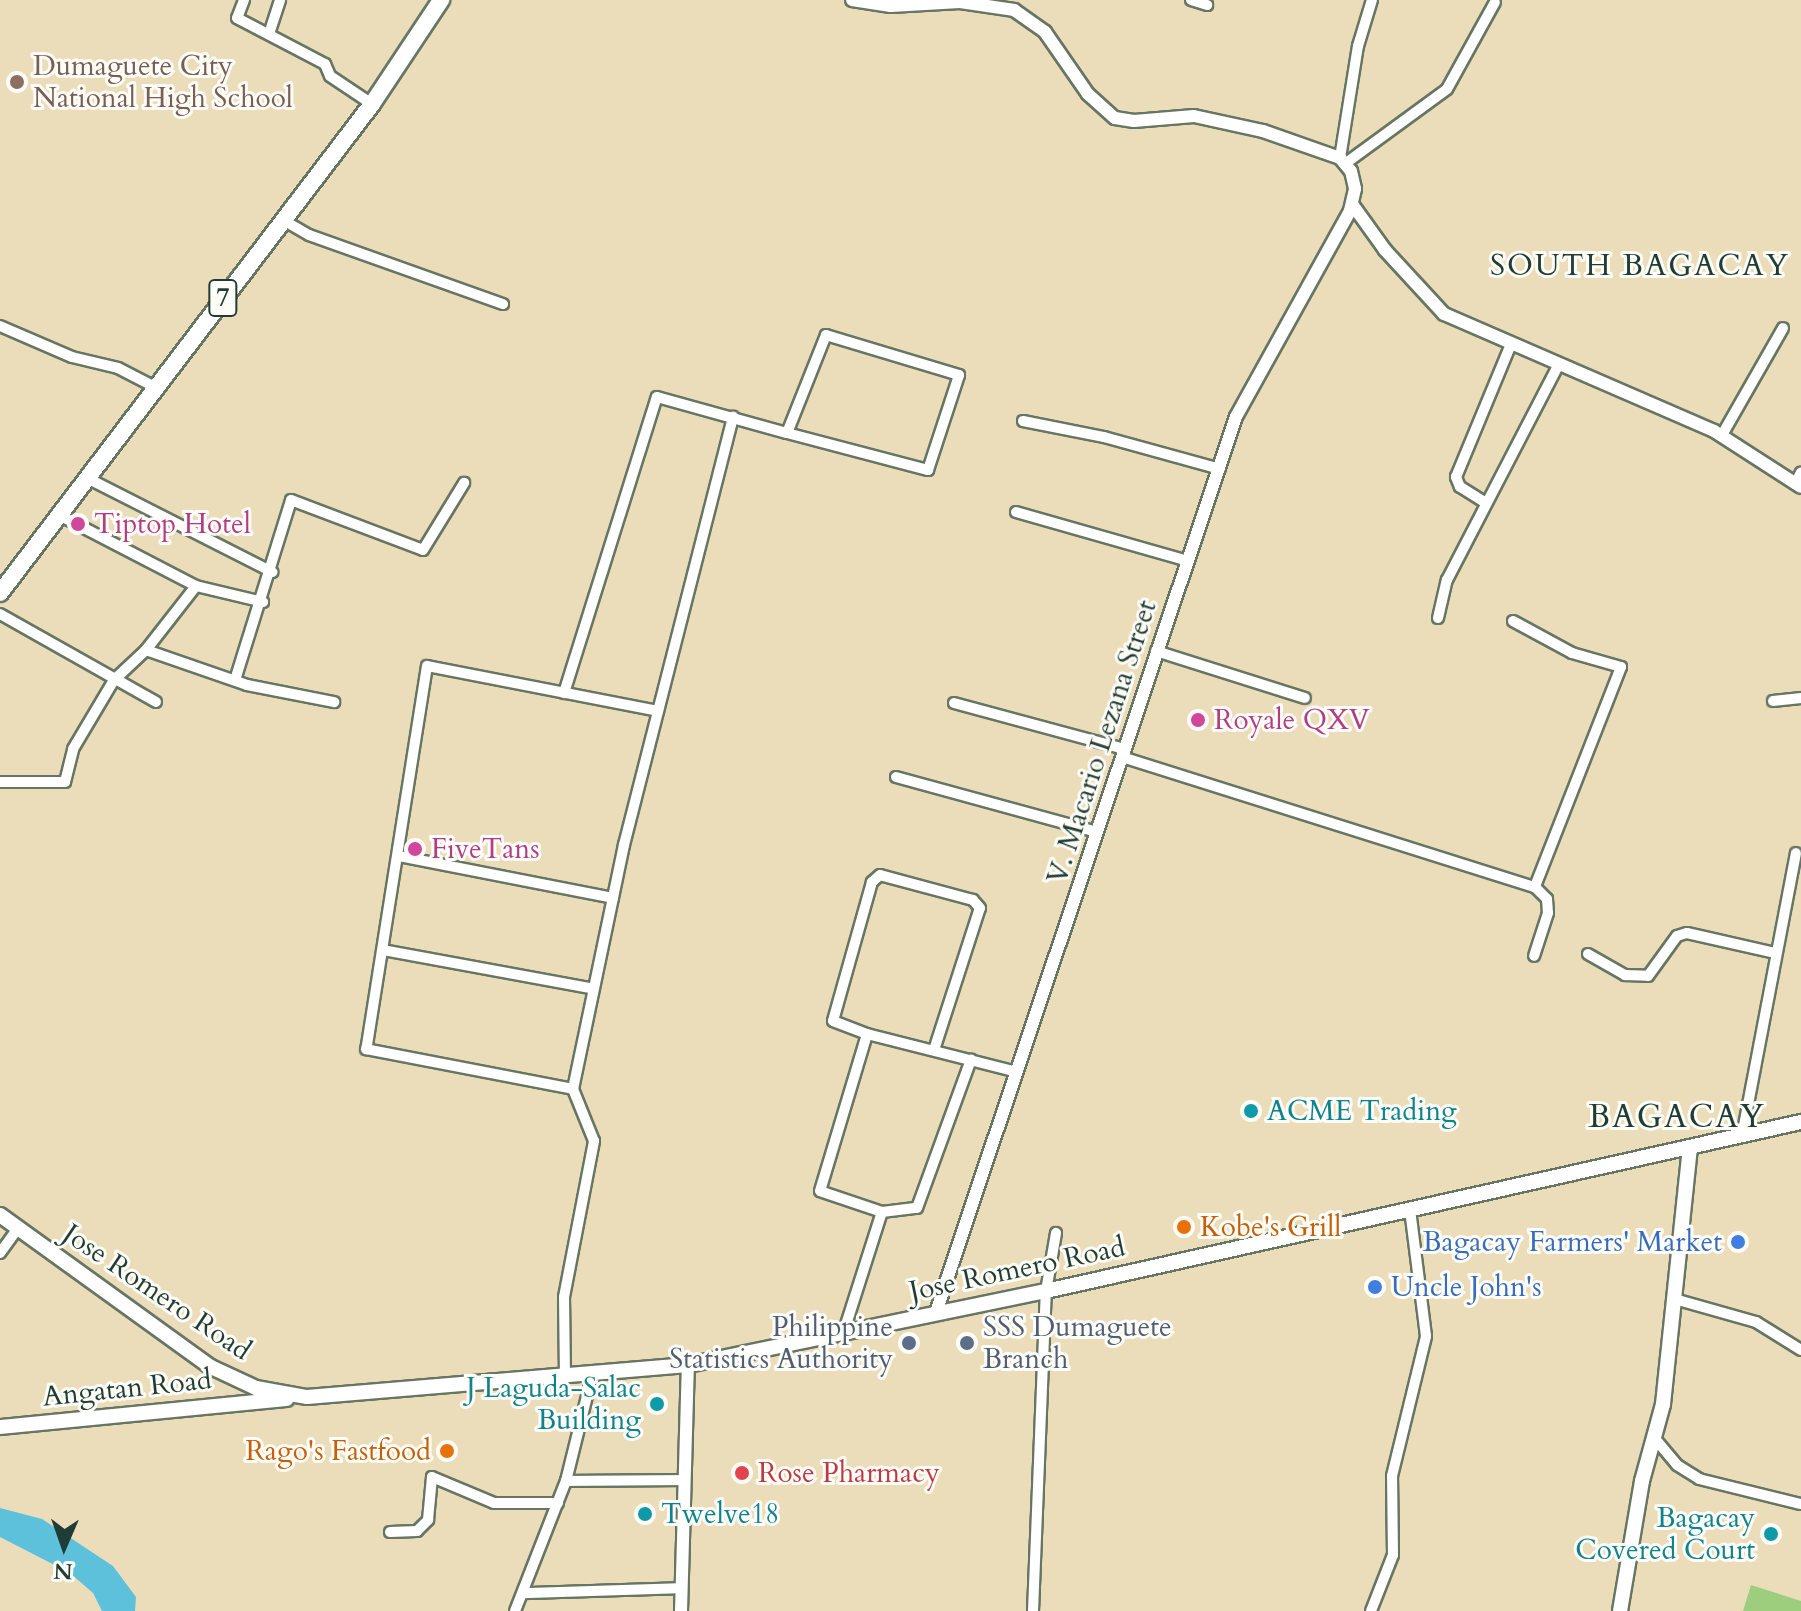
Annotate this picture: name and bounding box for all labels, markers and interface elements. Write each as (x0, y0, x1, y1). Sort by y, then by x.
place label: Dumaguete City National High School (33, 49, 293, 115)
marker: Dumaguete City National High School (8, 73, 26, 91)
district label: SOUTH BAGACAY (1490, 248, 1790, 284)
road number: 7 (207, 276, 239, 320)
place label: Tiptop Hotel (94, 507, 251, 541)
marker: Tiptop Hotel (69, 515, 87, 533)
street label: V. Macario Lezana Street (1040, 596, 1164, 888)
place label: Royale QXV (1214, 703, 1370, 737)
marker: Royale QXV (1189, 711, 1207, 729)
place label: FiveTans (431, 832, 540, 866)
marker: FiveTans (406, 840, 424, 858)
place label: ACME Trading (1267, 1094, 1457, 1128)
district label: BAGACAY (1588, 1098, 1766, 1136)
marker: ACME Trading (1242, 1102, 1260, 1120)
place label: Kobe's Grill (1200, 1210, 1341, 1244)
street label: Jose Romero Road (57, 1217, 257, 1367)
marker: Kobe's Grill (1175, 1218, 1193, 1236)
place label: Bagacay Farmers' Market (1423, 1225, 1722, 1259)
street label: Jose Romero Road (906, 1230, 1128, 1308)
marker: Bagacay Farmers' Market (1729, 1233, 1747, 1251)
place label: Uncle John's (1391, 1270, 1542, 1304)
marker: Uncle John's (1366, 1278, 1384, 1296)
place label: Philippine Statistics Authority (669, 1310, 893, 1376)
place label: SSS Dumaguete Branch (983, 1310, 1172, 1376)
marker: Philippine Statistics Authority (900, 1334, 918, 1352)
marker: SSS Dumaguete Branch (958, 1334, 976, 1352)
street label: Angatan Road (41, 1362, 213, 1414)
place label: J Laguda-Salac Building (466, 1371, 641, 1437)
marker: J Laguda-Salac Building (648, 1395, 666, 1413)
place label: Rago's Fastfood (245, 1434, 431, 1468)
marker: Rago's Fastfood (438, 1442, 456, 1460)
place label: Rose Pharmacy (758, 1456, 940, 1490)
marker: Rose Pharmacy (733, 1464, 751, 1482)
place label: Twelve18 (661, 1497, 779, 1531)
place label: Bagacay Covered Court (1575, 1501, 1755, 1567)
marker: Twelve18 (636, 1505, 654, 1523)
north arrow (24, 1507, 104, 1587)
marker: Bagacay Covered Court (1762, 1525, 1780, 1543)
text: N (53, 1556, 73, 1586)

